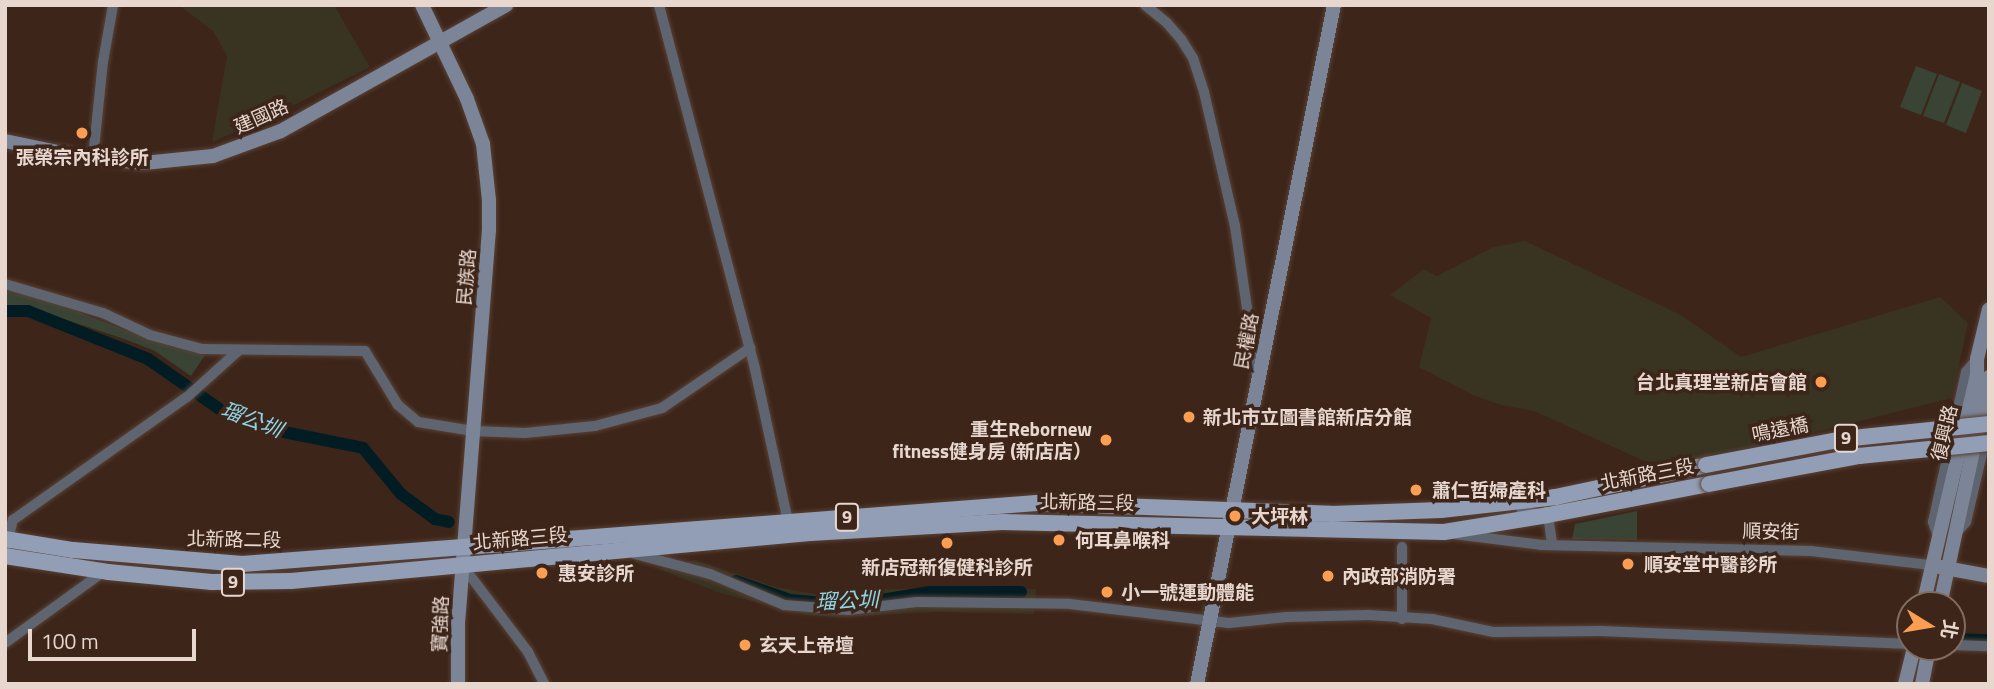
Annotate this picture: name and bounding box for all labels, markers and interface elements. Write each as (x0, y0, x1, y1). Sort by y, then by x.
street label: 建國路 (230, 94, 292, 138)
marker: 張榮宗內科診所 (72, 123, 92, 143)
place label: 張榮宗內科診所 (16, 146, 148, 168)
street label: 民族路 (452, 248, 480, 306)
street label: 民權路 (1229, 311, 1263, 371)
place label: 台北真理堂新店會館 (1636, 371, 1807, 393)
marker: 台北真理堂新店會館 (1813, 374, 1829, 390)
water label: 瑠公圳 (218, 396, 286, 442)
street label: 復興路 (1926, 403, 1962, 463)
place label: 新北市立圖書館新店分館 (1203, 406, 1412, 428)
marker: 新北市立圖書館新店分館 (1181, 409, 1197, 425)
street label: 鳴遠橋 (1750, 412, 1810, 446)
place label: 重生Rebornew fitness健身房 (新店店） (892, 418, 1092, 462)
road number: 9 (1834, 424, 1858, 452)
marker: 重生Rebornew fitness健身房 (新店店） (1098, 432, 1114, 448)
street label: 北新路三段 (1598, 454, 1696, 494)
place label: 蕭仁哲婦產科 (1432, 479, 1546, 501)
marker: 蕭仁哲婦產科 (1406, 480, 1426, 500)
street label: 北新路三段 (1039, 490, 1135, 514)
road number: 9 (835, 503, 859, 532)
place label: 大坪林 (1251, 505, 1308, 527)
marker: 大坪林 (1225, 506, 1245, 526)
street label: 順安街 (1742, 519, 1800, 543)
street label: 北新路三段 (472, 523, 568, 553)
street label: 北新路二段 (186, 527, 282, 551)
place label: 何耳鼻喉科 (1075, 529, 1170, 551)
marker: 何耳鼻喉科 (1049, 530, 1069, 550)
marker: 新店冠新復健科診所 (937, 533, 957, 553)
place label: 順安堂中醫診所 (1644, 553, 1777, 575)
marker: 順安堂中醫診所 (1618, 554, 1638, 574)
place label: 新店冠新復健科診所 (862, 556, 1032, 578)
place label: 惠安診所 (558, 562, 634, 584)
marker: 惠安診所 (532, 563, 552, 583)
place label: 內政部消防署 (1342, 565, 1456, 587)
road number: 9 (221, 568, 245, 596)
marker: 內政部消防署 (1320, 568, 1336, 584)
place label: 小一號運動體能 (1121, 581, 1254, 603)
marker: 小一號運動體能 (1099, 584, 1115, 600)
water label: 瑠公圳 (815, 586, 879, 614)
north arrow (1896, 591, 1966, 661)
street label: 寶強路 (428, 595, 452, 653)
scale bar (32, 616, 200, 660)
text: 北 (1934, 618, 1966, 642)
text: 100 m (41, 625, 98, 657)
place label: 玄天上帝壇 (759, 634, 854, 656)
marker: 玄天上帝壇 (737, 637, 753, 653)

